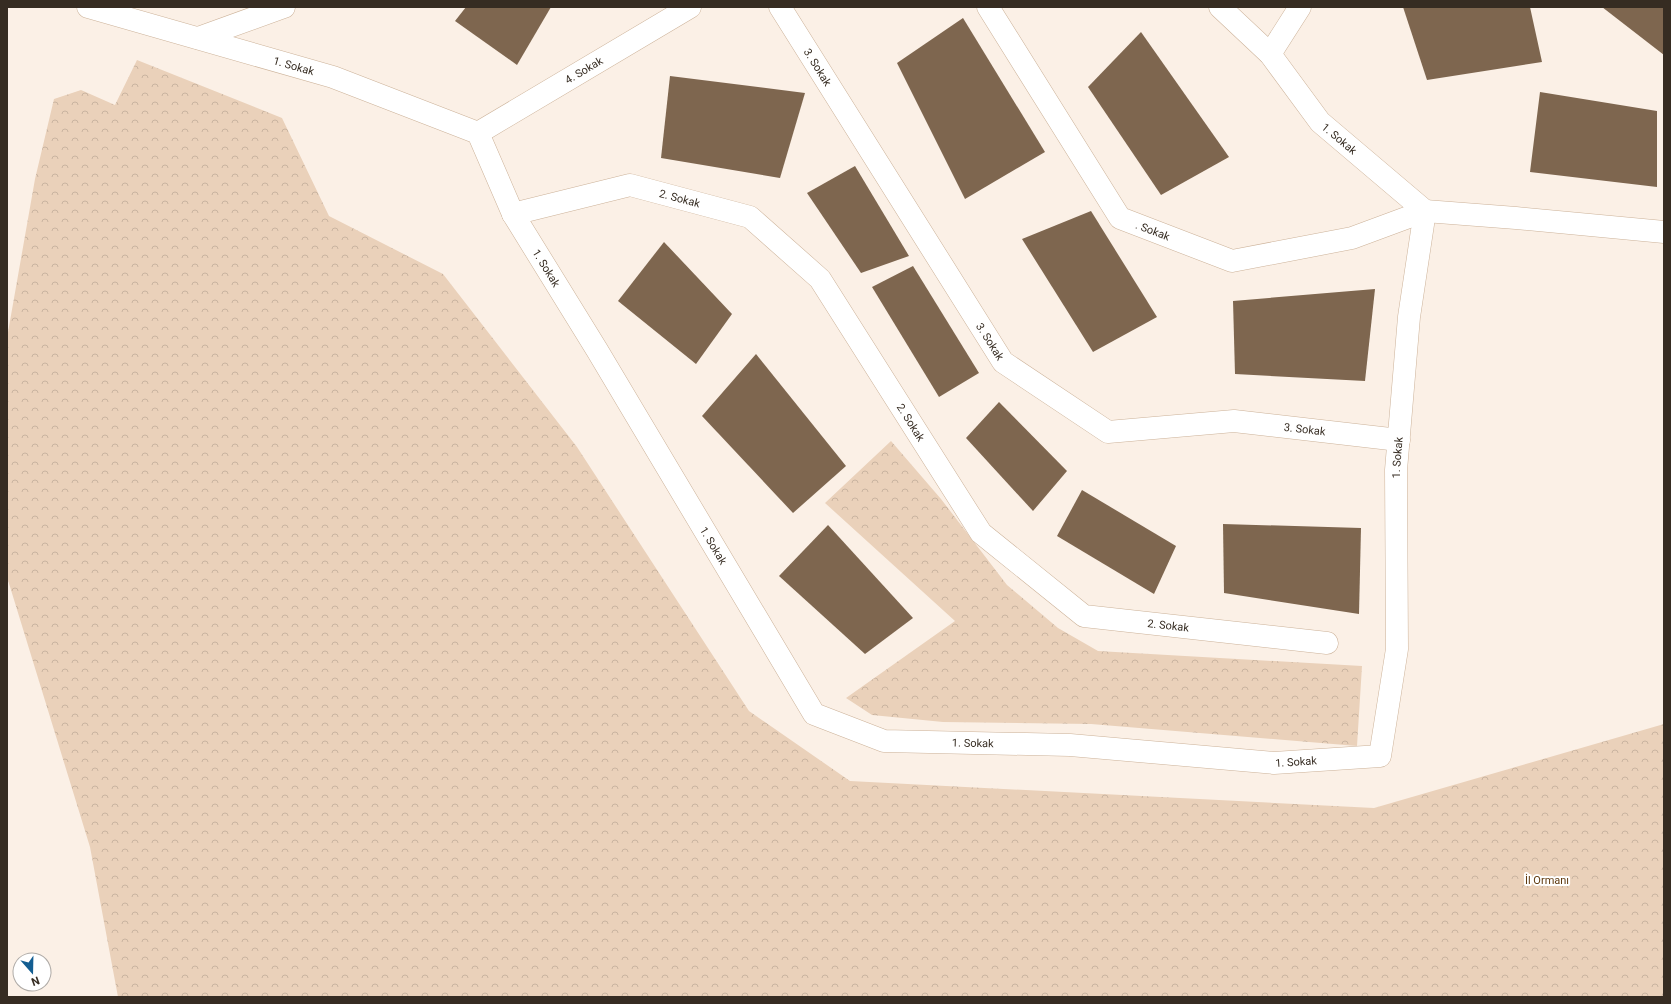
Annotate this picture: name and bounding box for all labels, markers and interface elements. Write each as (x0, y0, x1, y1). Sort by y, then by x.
street label: 3. Sokak (801, 46, 835, 89)
street label: 1. Sokak (272, 54, 316, 78)
street label: 4. Sokak (562, 54, 605, 86)
street label: 1. Sokak (1319, 121, 1359, 158)
street label: 2. Sokak (658, 187, 702, 210)
street label: . Sokak (1134, 218, 1172, 243)
street label: 1. Sokak (530, 247, 563, 290)
street label: 3. Sokak (973, 320, 1007, 363)
street label: 2. Sokak (894, 401, 928, 444)
street label: 3. Sokak (1283, 420, 1327, 438)
street label: 1. Sokak (1389, 436, 1405, 478)
street label: 1. Sokak (697, 524, 730, 567)
street label: 2. Sokak (1147, 617, 1190, 634)
street label: 1. Sokak (952, 736, 994, 750)
street label: 1. Sokak (1275, 754, 1318, 769)
park label: İl Ormanı (1525, 874, 1569, 887)
north arrow (12, 952, 52, 992)
text: N (29, 973, 41, 988)

